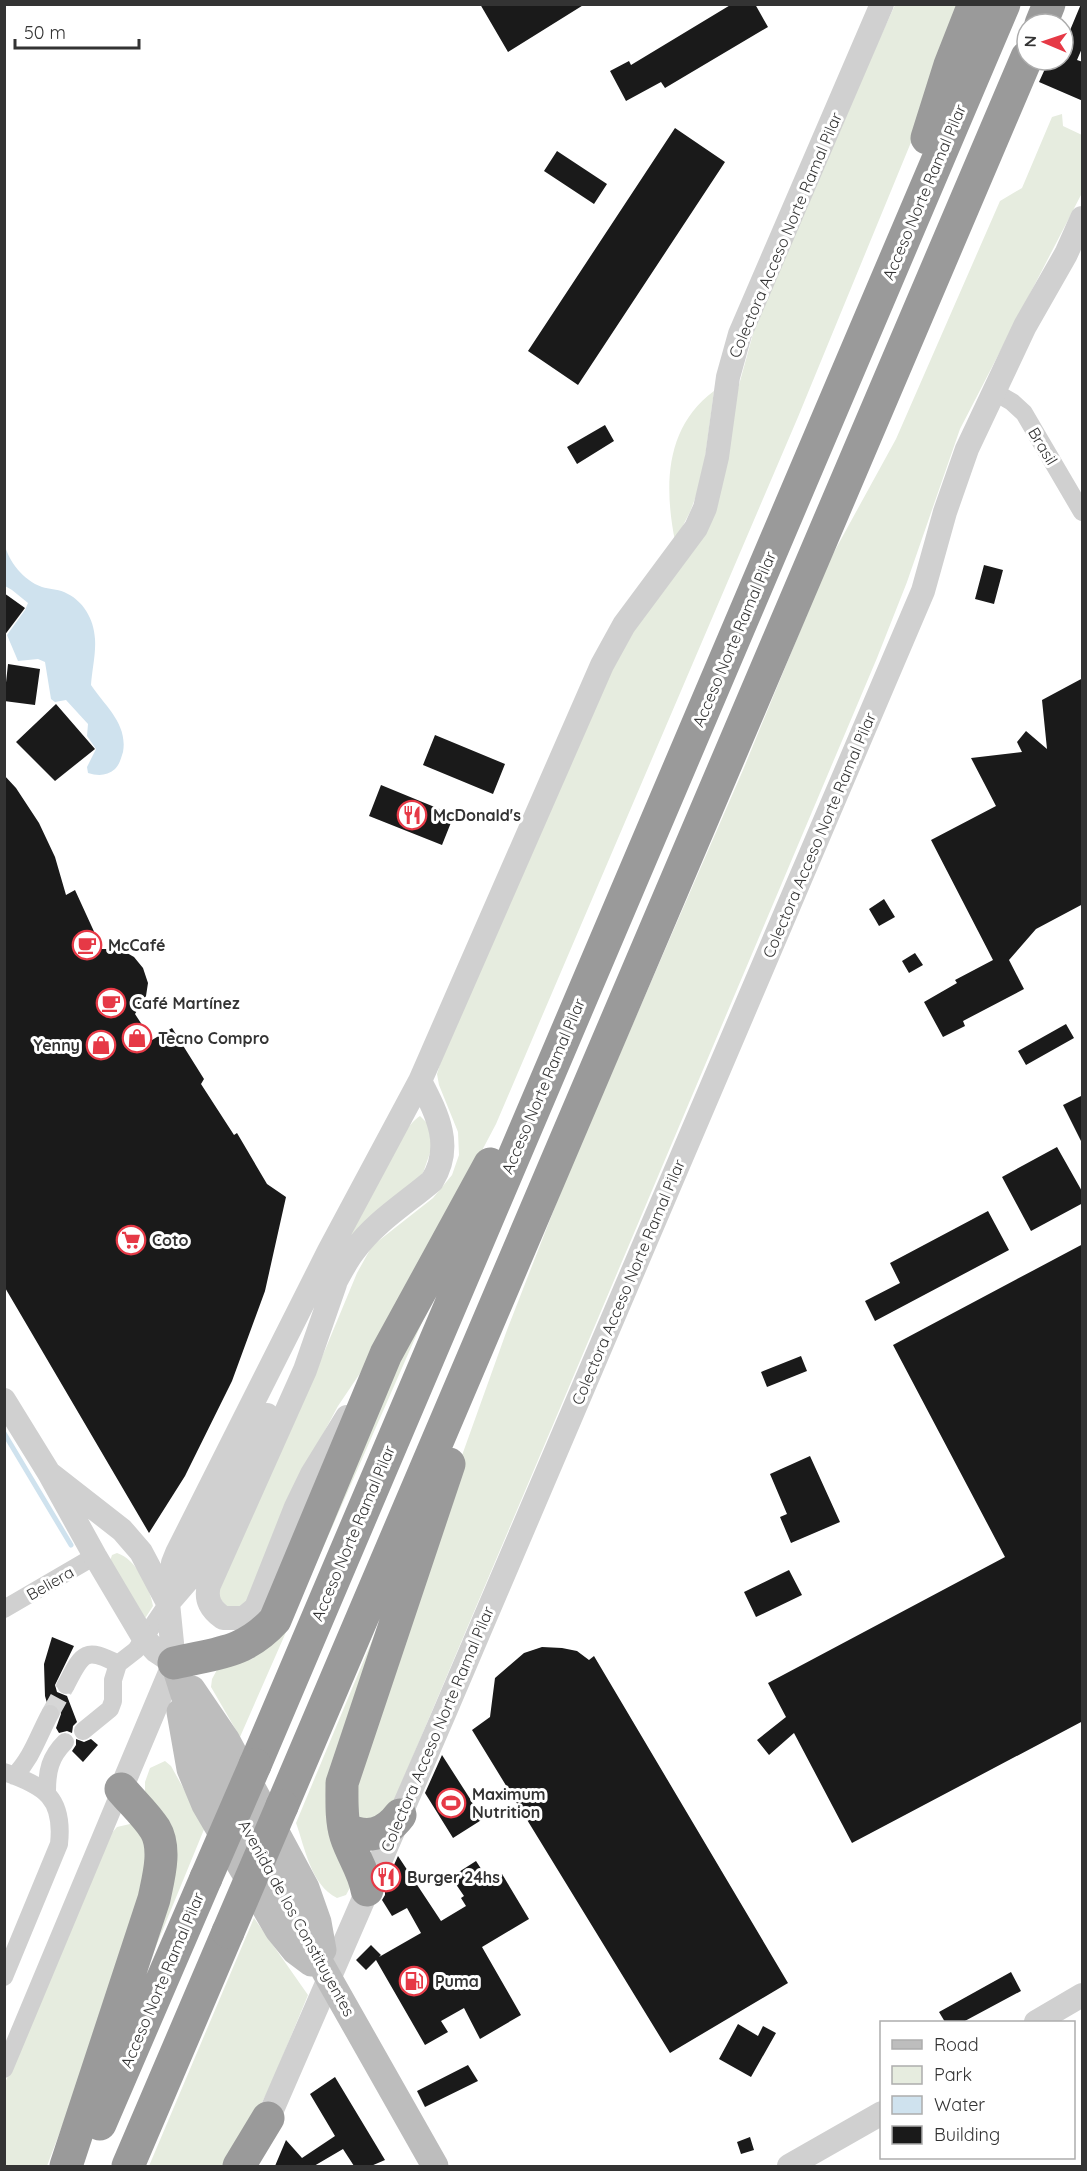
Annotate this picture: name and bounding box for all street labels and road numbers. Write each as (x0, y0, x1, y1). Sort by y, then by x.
street label: Acceso Norte Ramal Pilar (878, 101, 970, 283)
street label: Colectora Acceso Norte Ramal Pilar (724, 109, 846, 361)
street label: Brasil (1024, 423, 1062, 469)
street label: Acceso Norte Ramal Pilar (688, 548, 780, 730)
street label: Colectora Acceso Norte Ramal Pilar (758, 709, 880, 961)
street label: Acceso Norte Ramal Pilar (497, 995, 589, 1177)
street label: Colectora Acceso Norte Ramal Pilar (567, 1156, 689, 1408)
street label: Acceso Norte Ramal Pilar (307, 1442, 399, 1624)
street label: Beliera (23, 1562, 77, 1604)
street label: Colectora Acceso Norte Ramal Pilar (376, 1603, 498, 1855)
street label: Avenida de los Constituyentes (235, 1816, 359, 2020)
street label: Acceso Norte Ramal Pilar (116, 1889, 208, 2071)

